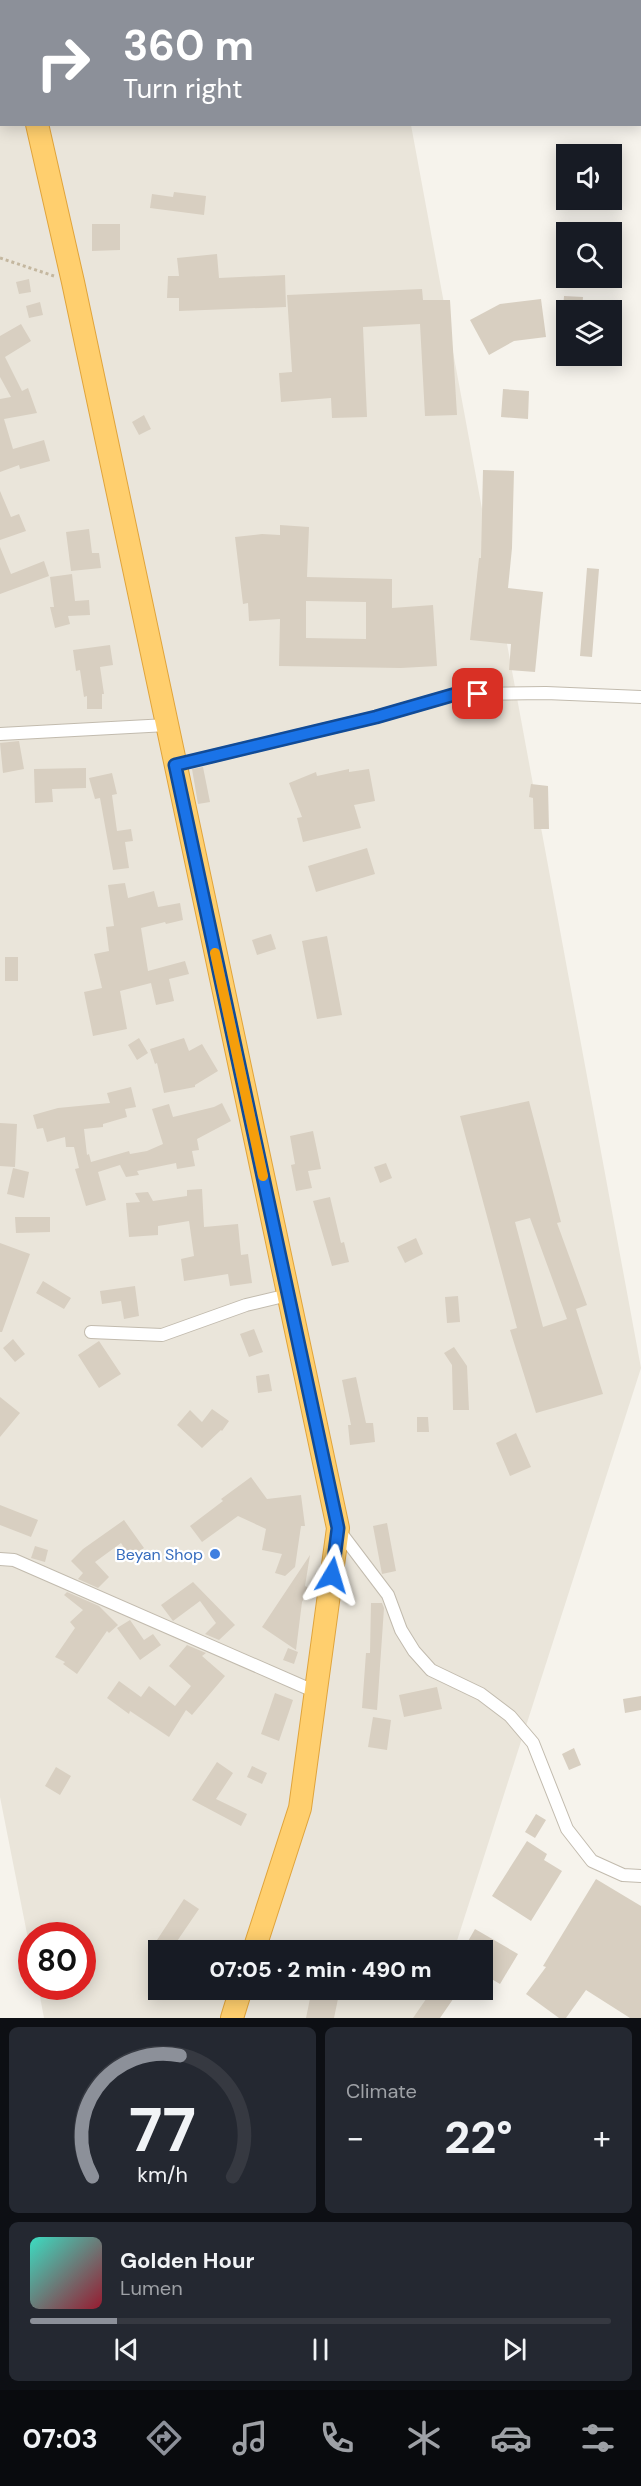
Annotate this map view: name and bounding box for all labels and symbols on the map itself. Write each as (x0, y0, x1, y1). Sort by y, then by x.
pin (452, 668, 503, 719)
position arrow (300, 1543, 364, 1607)
place label: Beyan Shop (116, 1544, 203, 1565)
marker: Beyan Shop (208, 1547, 222, 1561)
speed limit sign: 80 (18, 1922, 96, 2000)

